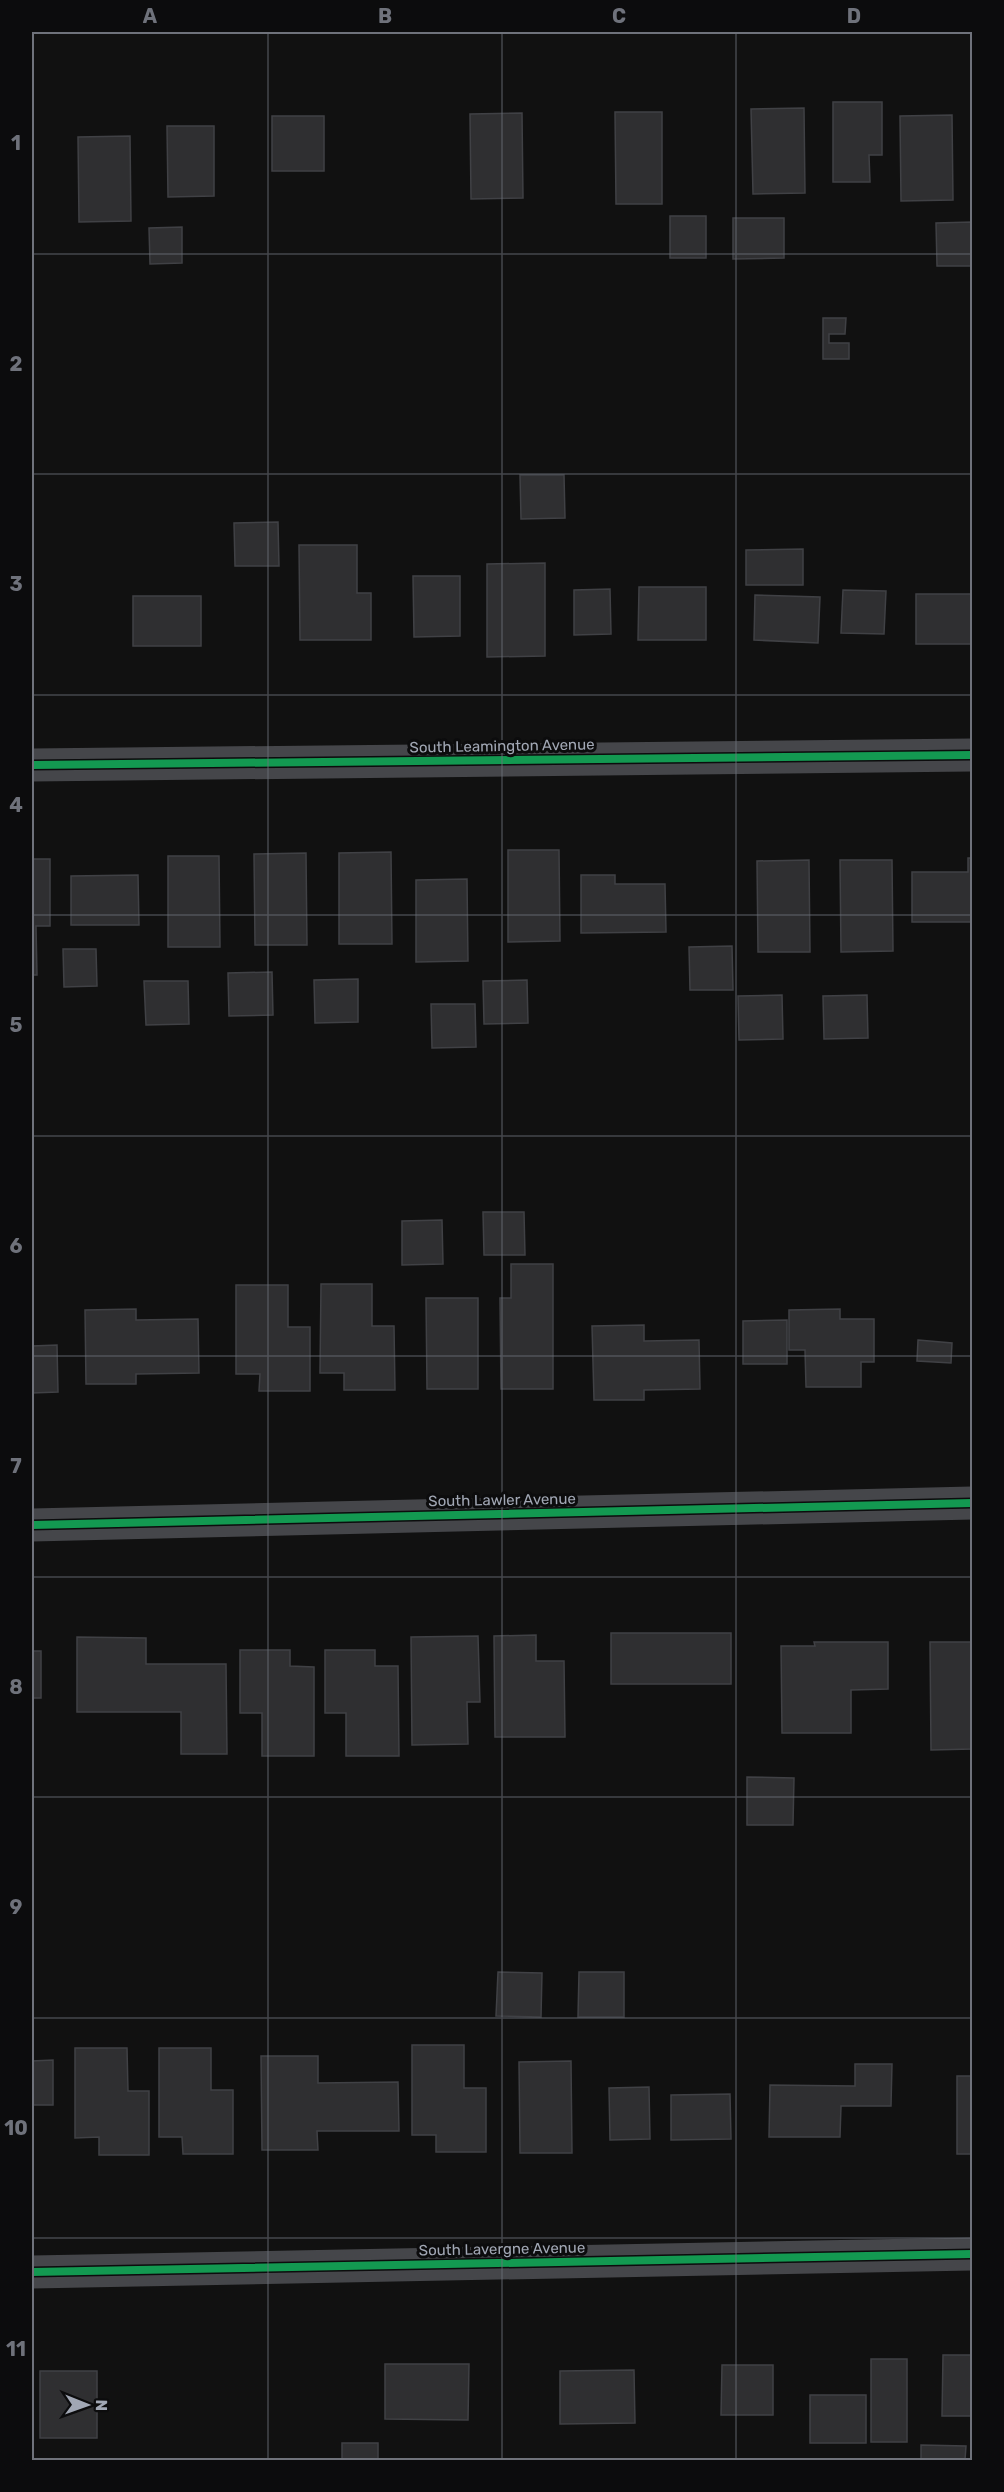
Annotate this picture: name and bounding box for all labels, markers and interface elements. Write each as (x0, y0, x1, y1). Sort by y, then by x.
text: A (143, 4, 158, 28)
text: B (378, 4, 392, 28)
text: C (612, 4, 626, 28)
text: D (847, 4, 861, 28)
text: 1 (11, 131, 21, 155)
text: 2 (10, 352, 23, 376)
text: 3 (9, 572, 23, 596)
street label: South Leamington Avenue (409, 735, 595, 757)
text: 4 (9, 793, 23, 817)
text: 5 (10, 1013, 23, 1037)
text: 6 (9, 1234, 23, 1258)
text: 7 (10, 1454, 22, 1478)
street label: South Lawler Avenue (428, 1490, 576, 1510)
text: 8 (9, 1675, 23, 1699)
text: 9 (10, 1895, 23, 1919)
text: 10 (4, 2116, 28, 2140)
street label: South Lavergne Avenue (419, 2239, 585, 2259)
text: 11 (6, 2337, 26, 2361)
north arrow (57, 2375, 117, 2435)
text: N (92, 2399, 111, 2411)

